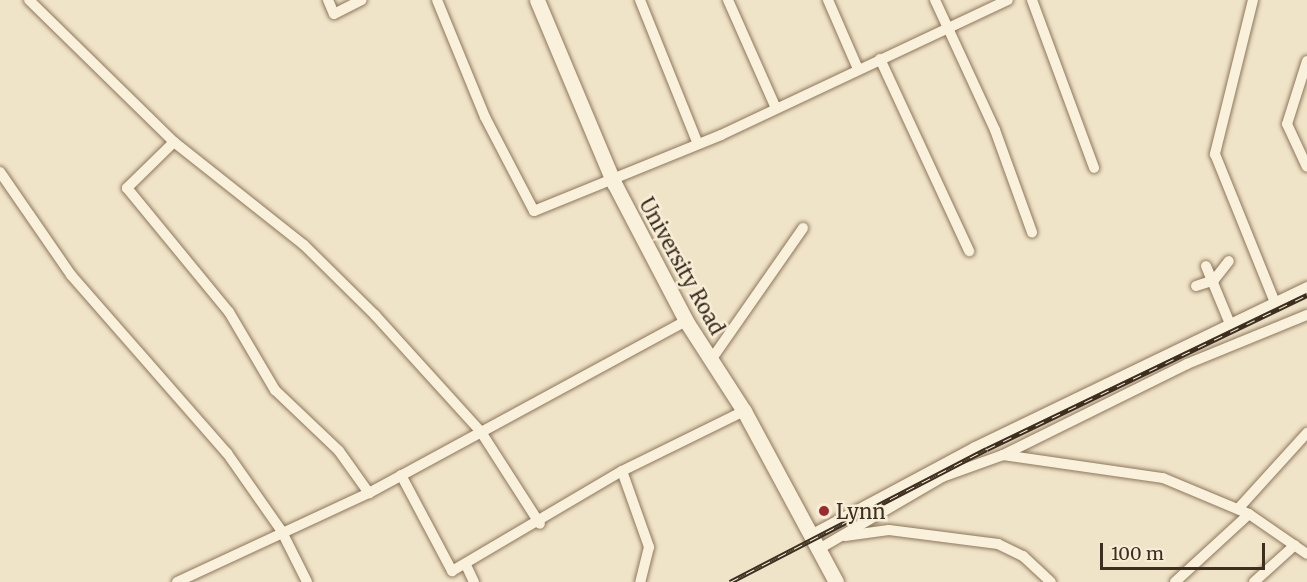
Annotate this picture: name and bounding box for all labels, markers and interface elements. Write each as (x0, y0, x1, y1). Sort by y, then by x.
street label: University Road (634, 193, 730, 339)
place label: Lynn (836, 499, 886, 523)
marker: Lynn (817, 504, 831, 518)
scale bar (1103, 531, 1268, 569)
text: 100 m (1111, 542, 1164, 565)

